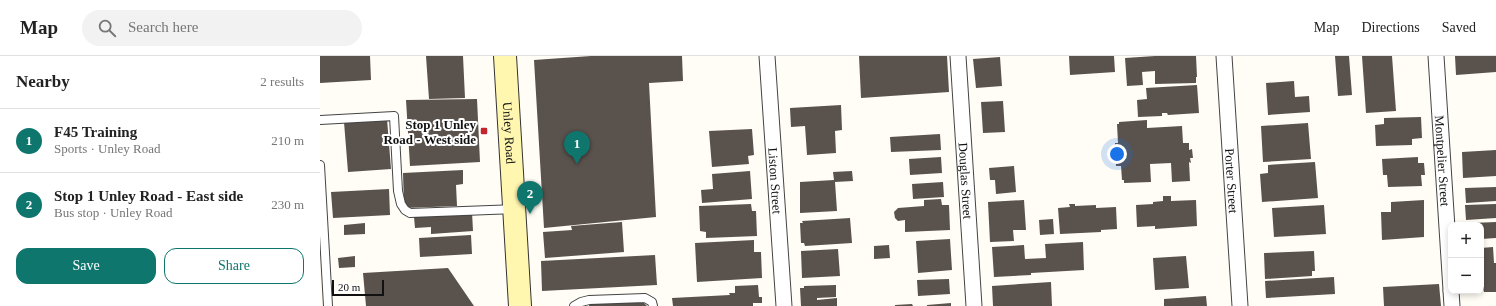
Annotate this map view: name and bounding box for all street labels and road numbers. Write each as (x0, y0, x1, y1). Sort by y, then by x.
street label: Unley Road (500, 101, 519, 165)
street label: Montpelier Street (1432, 115, 1453, 207)
street label: Douglas Street (956, 142, 975, 220)
street label: Liston Street (765, 147, 785, 215)
street label: Porter Street (1222, 148, 1241, 214)

